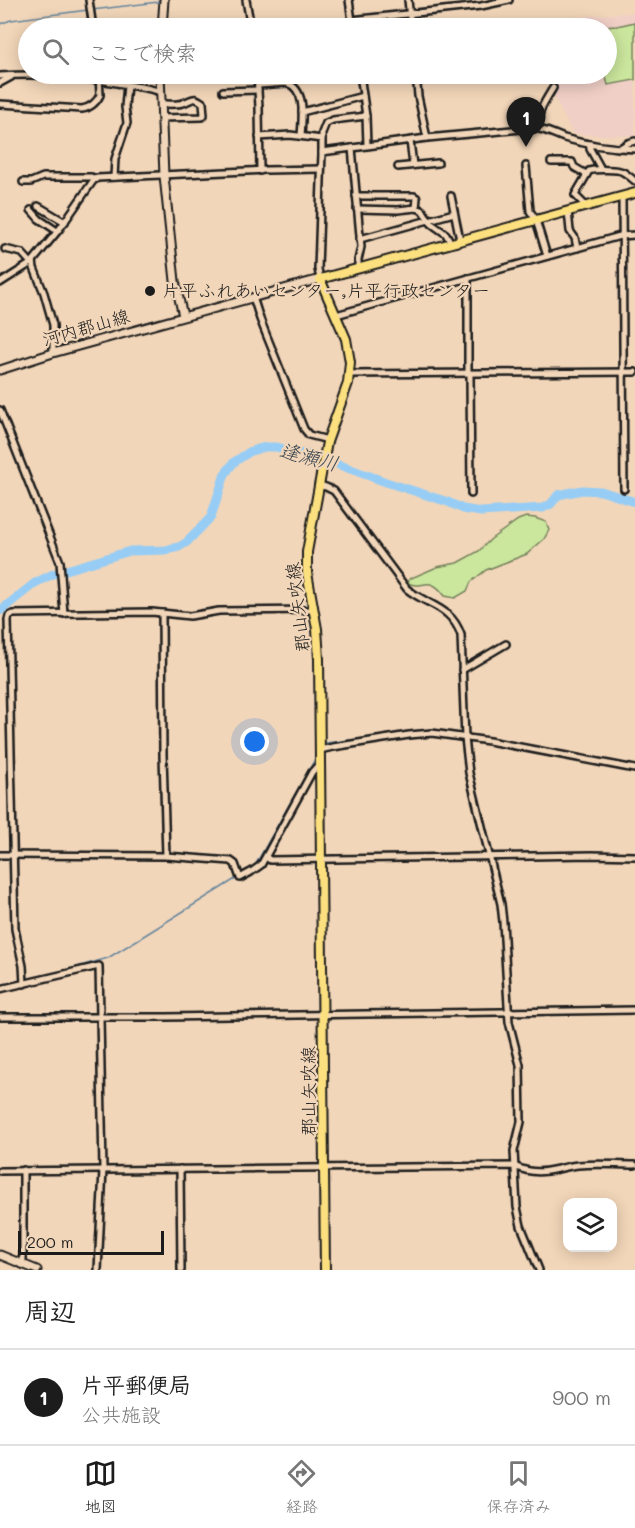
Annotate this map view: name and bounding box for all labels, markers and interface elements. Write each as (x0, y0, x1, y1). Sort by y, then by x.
search box (18, 18, 617, 84)
icon: search (39, 35, 72, 68)
text: ここで検索 (87, 38, 197, 67)
pin: 1 (506, 98, 546, 147)
place label: 片平ふれあいセンター,片平行政センター (162, 278, 490, 302)
marker: 片平ふれあいセンター,片平行政センター (143, 284, 157, 298)
street label: 河内郡山線 (39, 303, 132, 351)
water label: 逢瀬川 (277, 436, 341, 476)
street label: 郡山矢吹線 (280, 561, 314, 653)
your location (240, 727, 269, 756)
street label: 郡山矢吹線 (296, 1046, 320, 1136)
map controls (563, 1198, 617, 1252)
button: layers (563, 1198, 617, 1252)
scale bar (18, 1228, 164, 1256)
text: 200 m (27, 1231, 74, 1252)
text: 周辺 (24, 1294, 76, 1328)
text: 片平郵便局 (81, 1370, 191, 1399)
text: 1 (39, 1384, 48, 1410)
text: 900 m (552, 1384, 611, 1410)
text: 公共施設 (81, 1401, 161, 1427)
tab: 地図 (84, 1457, 117, 1517)
tab: 経路 (285, 1457, 318, 1517)
tab: 保存済み (487, 1457, 551, 1517)

